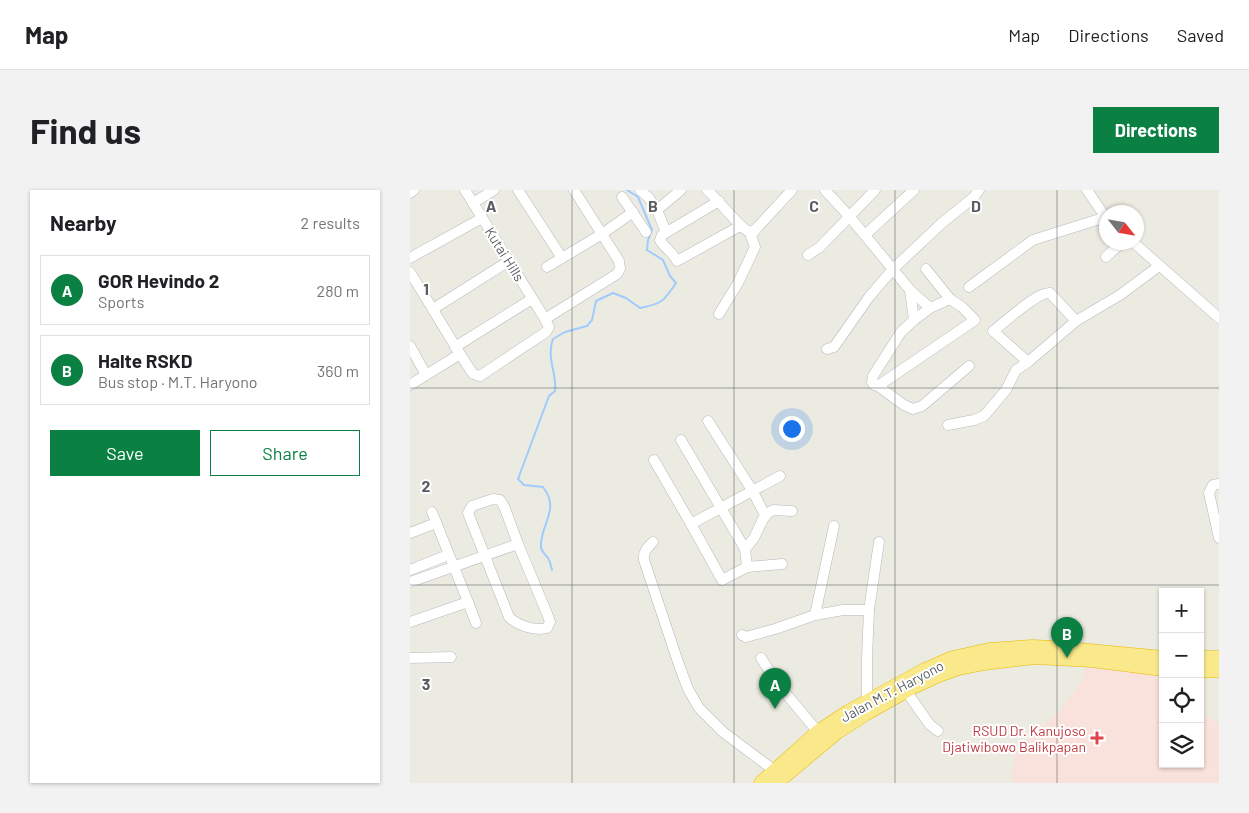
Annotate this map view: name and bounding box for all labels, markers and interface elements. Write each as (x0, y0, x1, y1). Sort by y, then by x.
text: Map (25, 20, 68, 49)
text: Map (1008, 24, 1040, 46)
text: Directions (1068, 24, 1149, 46)
text: Saved (1177, 24, 1224, 46)
button: Directions (1093, 107, 1219, 153)
text: Find us (30, 109, 141, 151)
text: A (486, 196, 497, 215)
text: B (648, 196, 658, 215)
text: C (809, 196, 819, 215)
text: D (971, 196, 981, 215)
north arrow (1099, 205, 1144, 250)
text: Nearby (50, 210, 116, 235)
text: 2 results (301, 213, 360, 232)
street label: Kutai Hills (482, 224, 528, 284)
text: GOR Hevindo 2 (98, 269, 220, 292)
text: 1 (423, 279, 429, 298)
text: A (62, 281, 72, 300)
text: 280 m (317, 281, 359, 300)
text: Sports (98, 292, 144, 311)
text: Halte RSKD (98, 349, 192, 372)
text: B (62, 361, 72, 380)
text: 360 m (317, 361, 359, 380)
text: Bus stop · M.T. Haryono (98, 372, 258, 391)
your location (779, 416, 805, 442)
button: Save (50, 430, 200, 476)
button: Share (210, 430, 360, 476)
text: 2 (422, 476, 431, 495)
map controls (1159, 588, 1204, 768)
button: + (1159, 588, 1204, 633)
pin: B (1051, 617, 1083, 658)
button: − (1159, 633, 1204, 678)
street label: Jalan M.T. Haryono (838, 657, 946, 725)
pin: A (759, 668, 791, 709)
text: 3 (422, 674, 430, 693)
button: locate (1159, 678, 1204, 723)
place label: RSUD Dr. Kanujoso Djatiwibowo Balikpapan (942, 722, 1086, 755)
button: layers (1159, 723, 1204, 768)
marker: RSUD Dr. Kanujoso Djatiwibowo Balikpapan (1090, 731, 1104, 745)

